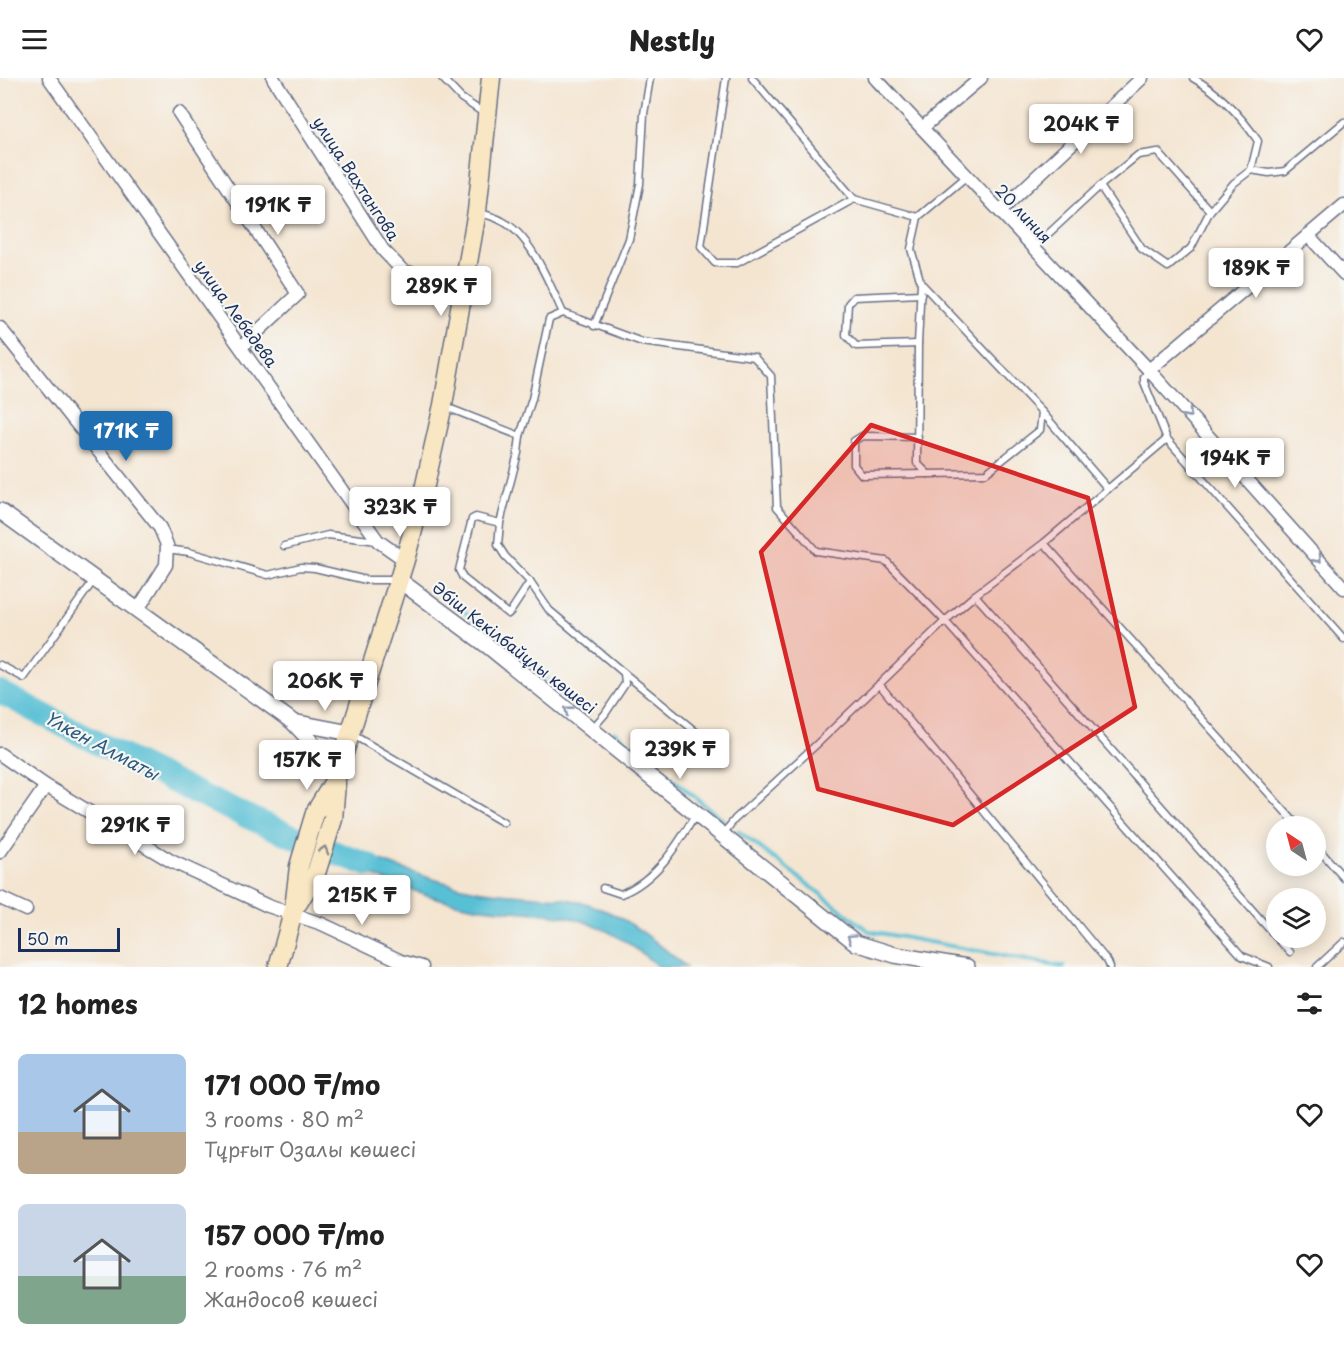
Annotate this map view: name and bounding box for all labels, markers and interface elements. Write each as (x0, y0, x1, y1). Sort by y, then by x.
text: Nestly (629, 19, 715, 60)
icon: menu (18, 23, 51, 56)
icon: heart (1293, 23, 1326, 56)
pin: 204K ₸ (1032, 104, 1130, 155)
text: 204K ₸ (1043, 108, 1119, 138)
street label: улица Вахтангова (308, 111, 406, 245)
street label: 20 линия (990, 178, 1058, 248)
pin: 191K ₸ (229, 185, 327, 236)
text: 191K ₸ (245, 189, 311, 219)
pin: 189K ₸ (1207, 248, 1305, 299)
text: 189K ₸ (1223, 252, 1290, 282)
street label: улица Лебедева (190, 254, 284, 372)
pin: 289K ₸ (392, 266, 490, 317)
text: 289K ₸ (405, 270, 477, 300)
one-way arrow (1181, 407, 1192, 418)
pin: 171K ₸ (77, 411, 175, 462)
text: 171K ₸ (93, 415, 159, 445)
pin: 194K ₸ (1186, 438, 1284, 489)
text: 194K ₸ (1200, 442, 1270, 472)
pin: 323K ₸ (351, 487, 449, 538)
text: 323K ₸ (363, 491, 437, 521)
one-way arrow (1311, 553, 1322, 563)
street label: Әбіш Кекілбайұлы көшесі (428, 575, 602, 719)
pin: 206K ₸ (276, 661, 374, 712)
text: 206K ₸ (287, 665, 363, 695)
water label: Үлкен Алматы (40, 704, 165, 787)
one-way arrow (563, 707, 574, 718)
pin: 239K ₸ (631, 729, 729, 780)
text: 239K ₸ (644, 733, 716, 763)
pin: 157K ₸ (258, 740, 356, 791)
text: 157K ₸ (273, 744, 341, 774)
pin: 291K ₸ (86, 805, 184, 856)
text: 291K ₸ (100, 809, 170, 839)
north arrow (1266, 816, 1326, 876)
map controls (1266, 816, 1326, 948)
one-way arrow (316, 845, 329, 856)
pin: 215K ₸ (313, 875, 411, 926)
text: 215K ₸ (327, 879, 397, 909)
button: layers (1266, 888, 1326, 948)
scale bar (18, 925, 120, 952)
text: 50 m (27, 926, 68, 950)
one-way arrow (846, 934, 857, 945)
text: 12 homes (18, 984, 138, 1023)
icon: filters (1293, 987, 1326, 1020)
text: 171 000 ₸/mo (204, 1065, 380, 1104)
icon: home (66, 1078, 138, 1150)
icon: heart (1293, 1098, 1326, 1131)
text: 3 rooms · 80 m² (204, 1104, 364, 1134)
text: Тұрғыт Озалы көшесі (204, 1134, 416, 1164)
text: 157 000 ₸/mo (204, 1215, 385, 1254)
icon: home (66, 1228, 138, 1300)
icon: heart (1293, 1248, 1326, 1281)
text: 2 rooms · 76 m² (204, 1254, 362, 1284)
text: Жандосов көшесі (204, 1284, 378, 1314)

